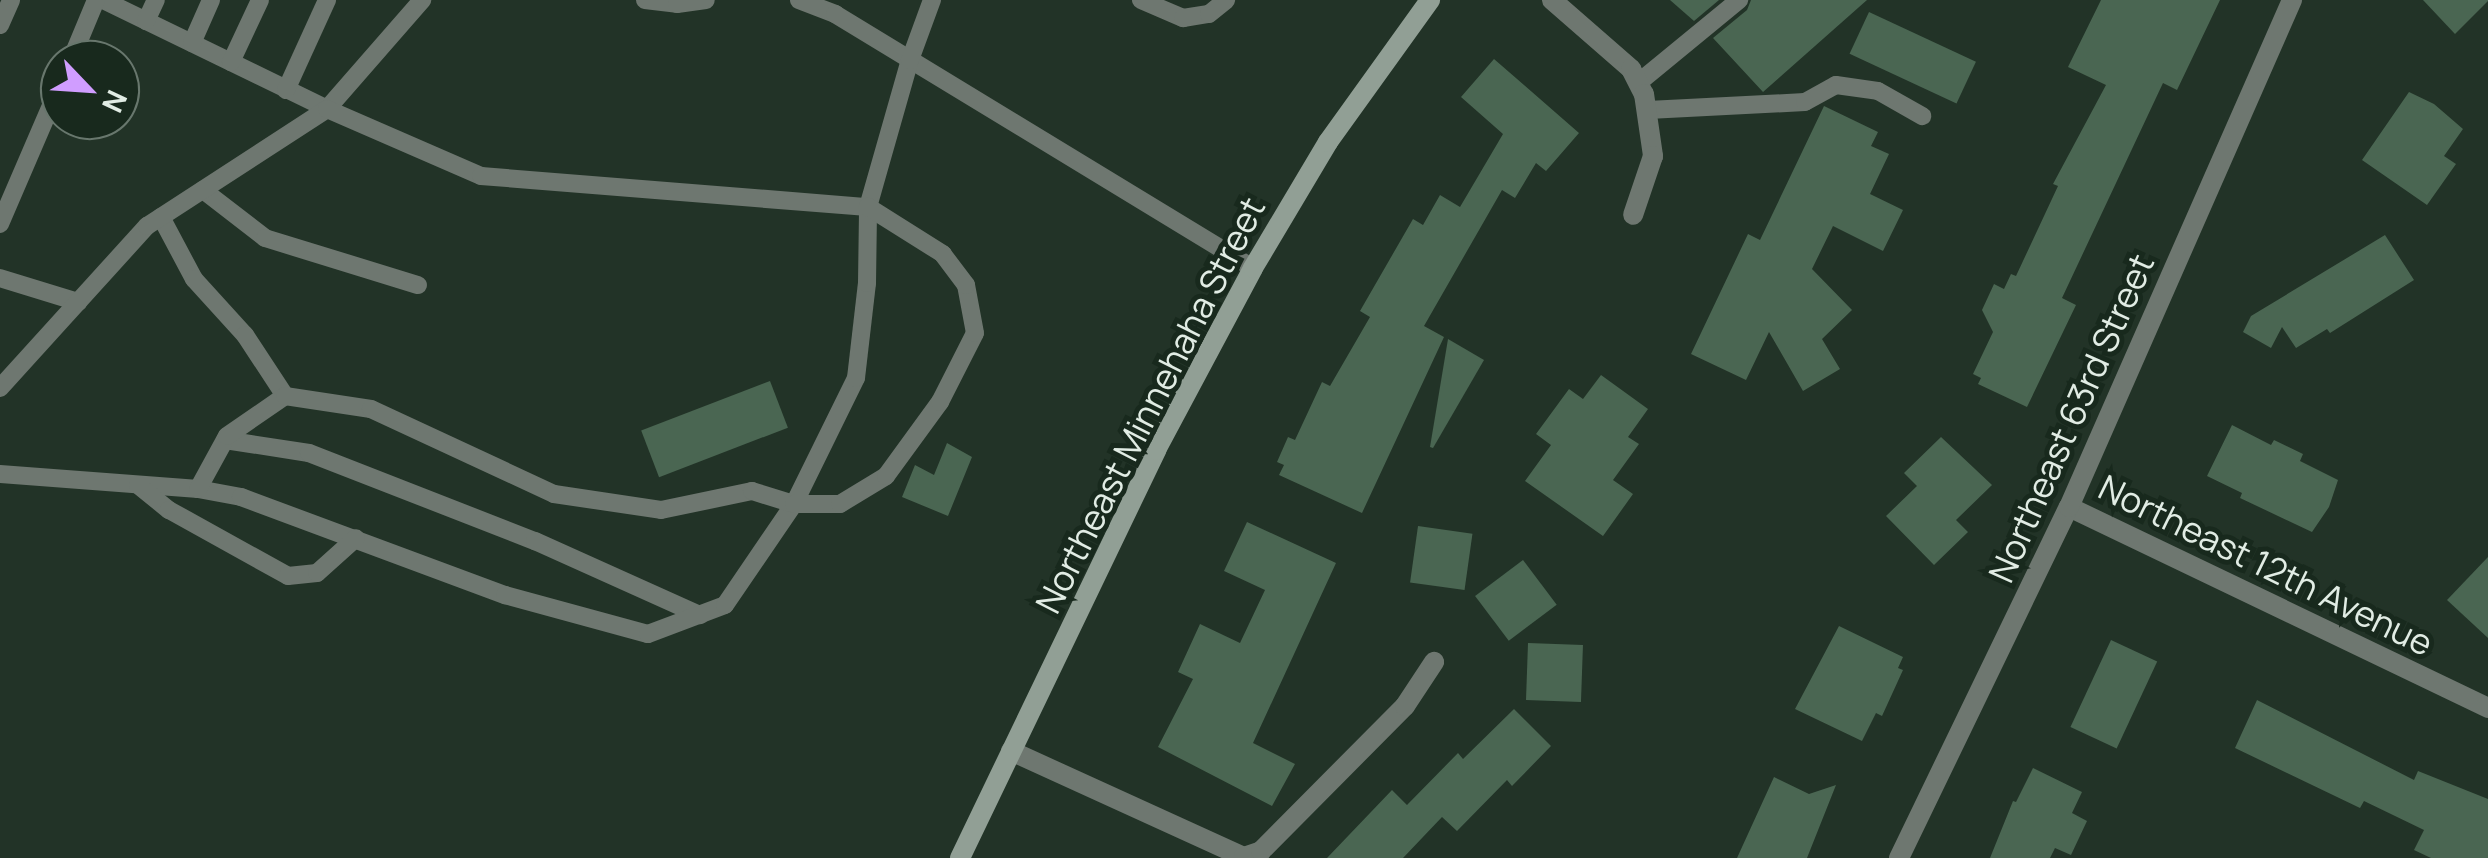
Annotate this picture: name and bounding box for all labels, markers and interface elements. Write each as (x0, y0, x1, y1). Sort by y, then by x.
north arrow (40, 40, 140, 140)
text: N (94, 85, 137, 119)
street label: Northeast Minnehaha Street (1027, 190, 1273, 620)
street label: Northeast 63rd Street (1980, 247, 2162, 589)
street label: Northeast 12th Avenue (2092, 466, 2440, 664)

